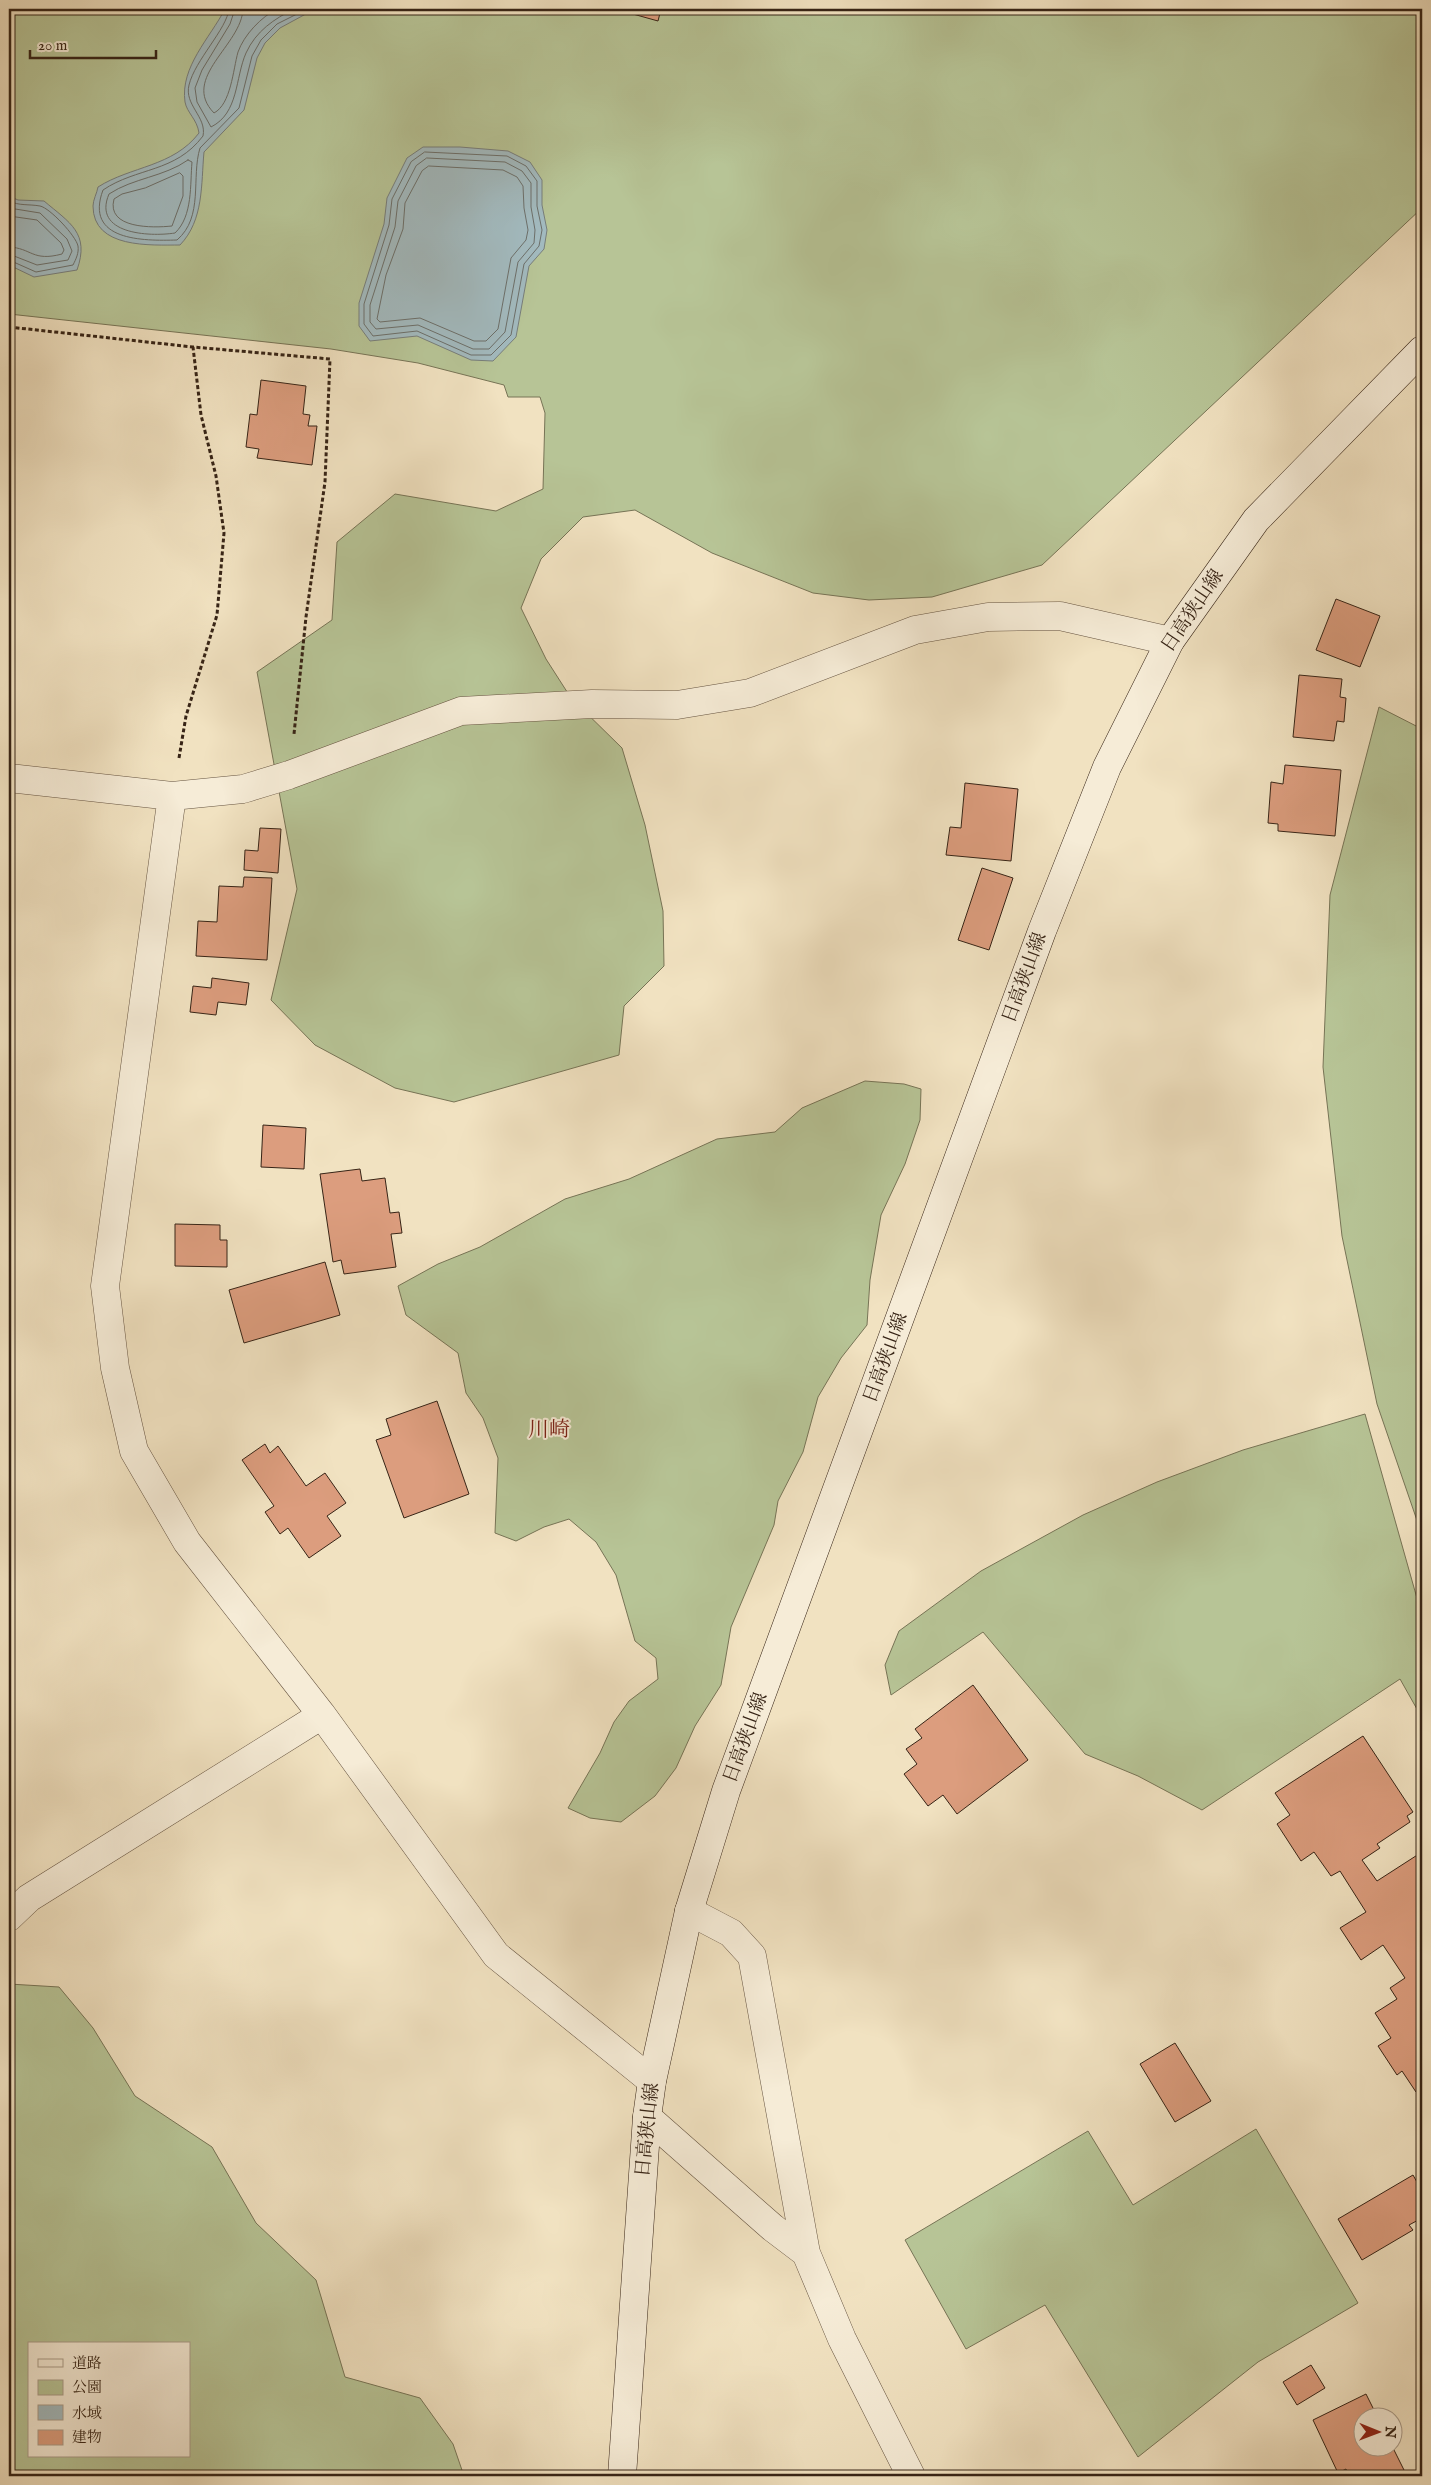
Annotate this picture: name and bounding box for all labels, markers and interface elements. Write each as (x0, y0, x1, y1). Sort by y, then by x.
scale bar (30, 28, 156, 60)
text: 20 m (38, 36, 68, 55)
street label: 日高狭山線 (1156, 565, 1230, 657)
street label: 日高狭山線 (997, 929, 1053, 1027)
street label: 日高狭山線 (858, 1309, 914, 1407)
district label: 川崎 (528, 1417, 570, 1444)
street label: 日高狭山線 (718, 1689, 774, 1787)
street label: 日高狭山線 (631, 2081, 665, 2179)
legend (28, 2342, 190, 2458)
text: 道路 (72, 2354, 102, 2373)
text: 公園 (72, 2378, 102, 2397)
text: 水域 (72, 2404, 102, 2423)
north arrow (1354, 2408, 1404, 2458)
text: N (1381, 2425, 1399, 2438)
text: 建物 (72, 2428, 102, 2447)

